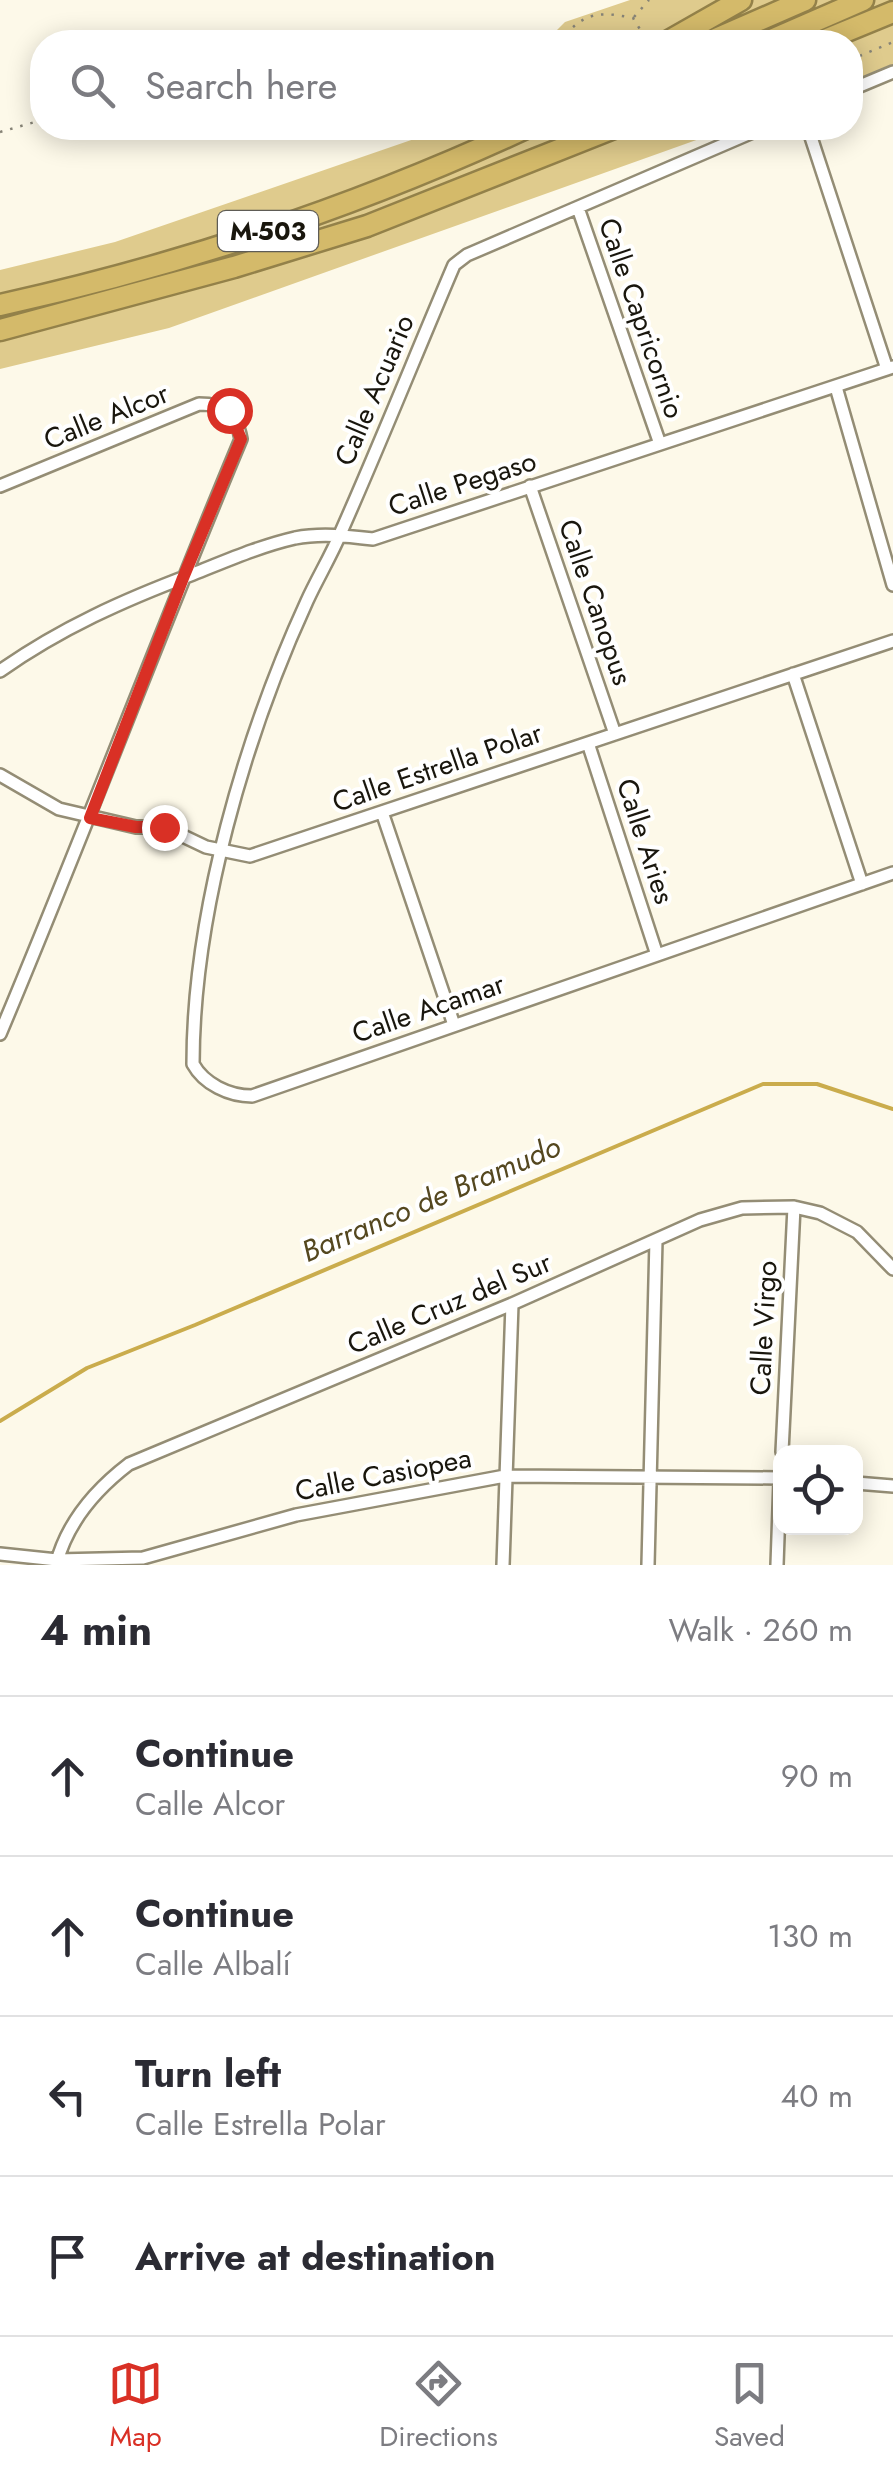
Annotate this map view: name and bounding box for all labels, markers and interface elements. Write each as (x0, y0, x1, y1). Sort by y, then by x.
search box (30, 30, 863, 140)
icon: search (65, 58, 120, 113)
text: Search here (145, 58, 337, 113)
road number: M-503 (218, 211, 318, 251)
street label: Calle Capricornio (588, 212, 695, 424)
street label: Calle Acuario (324, 308, 425, 472)
street label: Calle Alcor (38, 373, 175, 460)
route start (207, 388, 253, 434)
street label: Calle Pegaso (383, 440, 541, 527)
street label: Calle Canopus (548, 514, 643, 691)
street label: Calle Estrella Polar (327, 712, 548, 823)
street label: Calle Aries (606, 773, 685, 909)
route end (142, 805, 188, 851)
street label: Calle Acamar (347, 963, 510, 1054)
water label: Barranco de Bramudo (295, 1125, 567, 1273)
street label: Calle Cruz del Sur (341, 1242, 558, 1365)
street label: Calle Virgo (740, 1260, 787, 1396)
street label: Calle Casiopea (291, 1437, 475, 1512)
map controls (773, 1445, 863, 1535)
button: locate (773, 1445, 863, 1535)
text: 4 min (40, 1600, 152, 1661)
text: Walk · 260 m (668, 1607, 853, 1653)
text: Continue (135, 1726, 294, 1781)
icon: ahead (40, 1749, 95, 1804)
text: 90 m (781, 1753, 853, 1799)
text: Calle Alcor (135, 1781, 285, 1827)
text: Continue (135, 1886, 294, 1941)
icon: ahead (40, 1909, 95, 1964)
text: 130 m (767, 1913, 853, 1959)
text: Calle Albalí (135, 1941, 291, 1987)
text: Turn left (135, 2046, 281, 2101)
icon: left (40, 2069, 95, 2124)
text: 40 m (781, 2073, 853, 2119)
text: Calle Estrella Polar (135, 2101, 386, 2147)
icon: arrive (40, 2229, 95, 2284)
text: Arrive at destination (135, 2229, 496, 2284)
tab: Map (108, 2356, 163, 2457)
tab: Directions (379, 2356, 498, 2457)
tab: Saved (714, 2356, 785, 2457)

